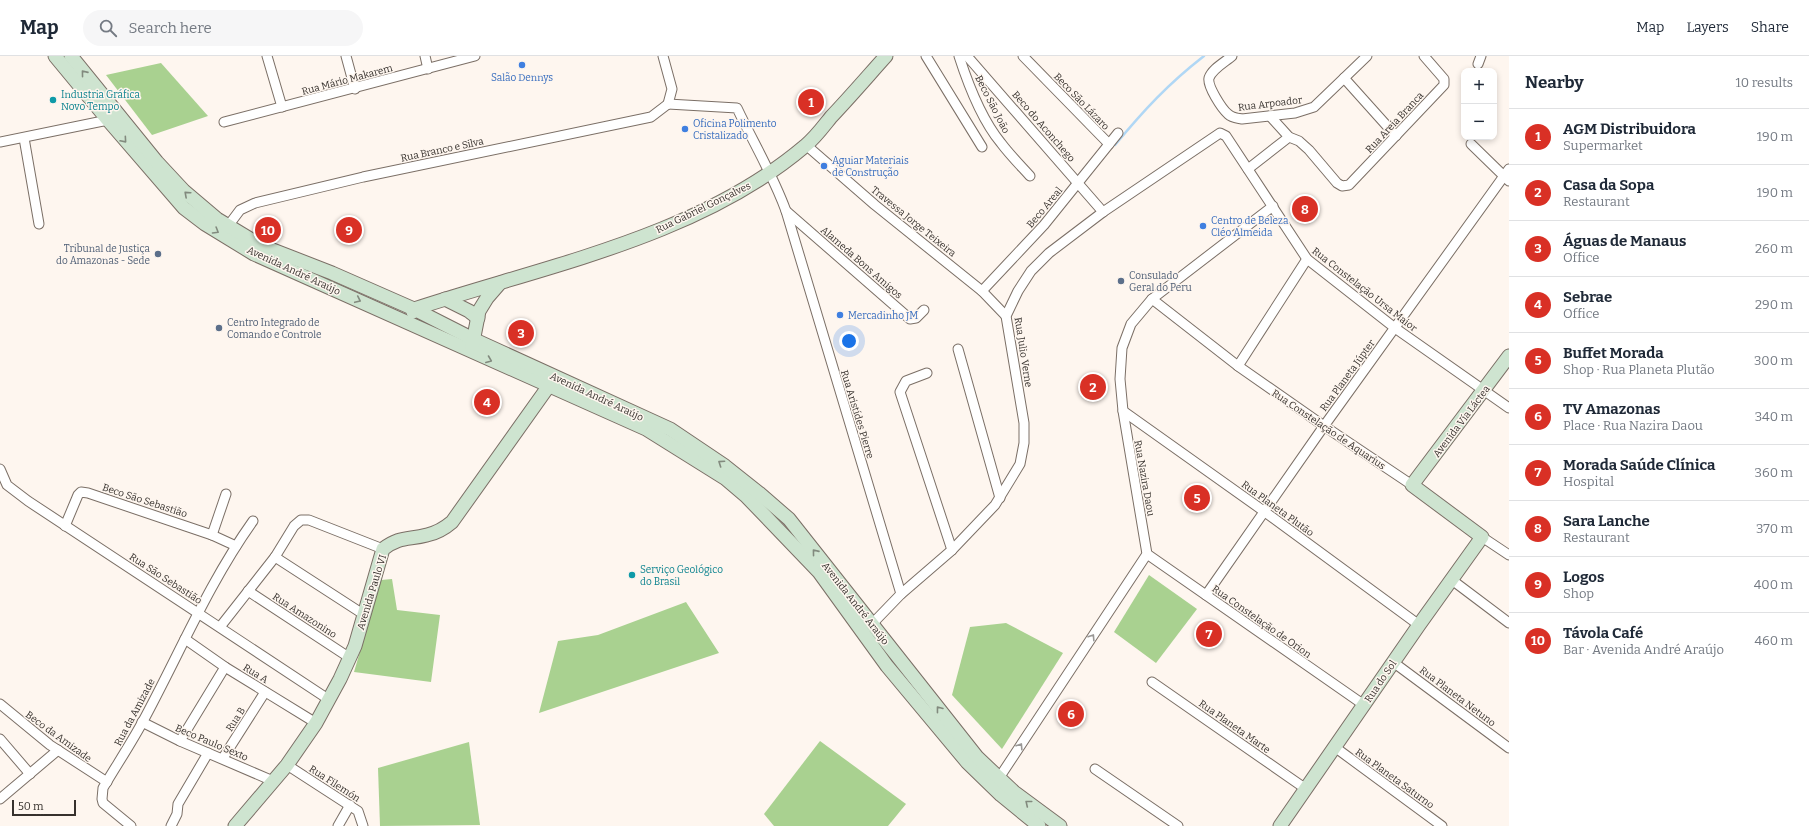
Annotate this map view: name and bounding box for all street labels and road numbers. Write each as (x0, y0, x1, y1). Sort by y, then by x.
street label: Rua Mário Makarem (301, 62, 394, 98)
street label: Beco São Lázaro (1051, 71, 1112, 133)
street label: Beco São João (972, 73, 1012, 136)
street label: Beco do Aconchego (1009, 89, 1077, 165)
street label: Rua Areia Branca (1363, 89, 1427, 156)
street label: Rua Arpoador (1237, 94, 1303, 114)
street label: Rua Branco e Silva (400, 135, 485, 165)
street label: Rua Gabriel Gonçalves (654, 180, 753, 236)
street label: Travessa Jorge Teixeira (869, 184, 959, 260)
street label: Beco Areal (1024, 185, 1065, 230)
street label: Alameda Bons Amigos (818, 224, 905, 302)
street label: Avenida André Araújo (245, 243, 343, 298)
street label: Rua Constelação Ursa Maior (1310, 245, 1420, 335)
street label: Rua Julio Verne (1012, 316, 1034, 388)
street label: Rua Planeta Júpter (1317, 336, 1378, 414)
street label: Rua Aristídes Pierre (838, 368, 877, 460)
street label: Avenida André Araújo (548, 369, 646, 424)
street label: Avenida Vía Láctea (1430, 382, 1493, 460)
street label: Rua Constelação de Aquarius (1269, 387, 1388, 473)
street label: Rua Nazira Daou (1131, 439, 1157, 517)
street label: Rua Planeta Plutão (1239, 479, 1316, 539)
street label: Beco São Sebastião (101, 482, 189, 520)
street label: Rua São Sebastião (127, 551, 204, 607)
street label: Avenida Paulo VI (355, 553, 389, 631)
street label: Avenida André Araújo (819, 559, 892, 648)
street label: Rua Constelação de Orion (1209, 583, 1314, 661)
street label: Rua Amazonino (270, 591, 339, 641)
street label: Rua do Sol (1362, 658, 1399, 705)
street label: Rua A (241, 662, 271, 687)
street label: Rua Planeta Netuno (1417, 664, 1498, 729)
street label: Rua da Amizade (112, 677, 158, 748)
street label: Rua Planeta Marte (1196, 698, 1272, 756)
street label: Rua B (224, 705, 248, 734)
street label: Beco da Amizade (23, 709, 94, 765)
street label: Beco Paulo Sexto (173, 722, 250, 764)
street label: Rua Planeta Saturno (1353, 746, 1436, 812)
street label: Rua Filemón (307, 763, 363, 805)

